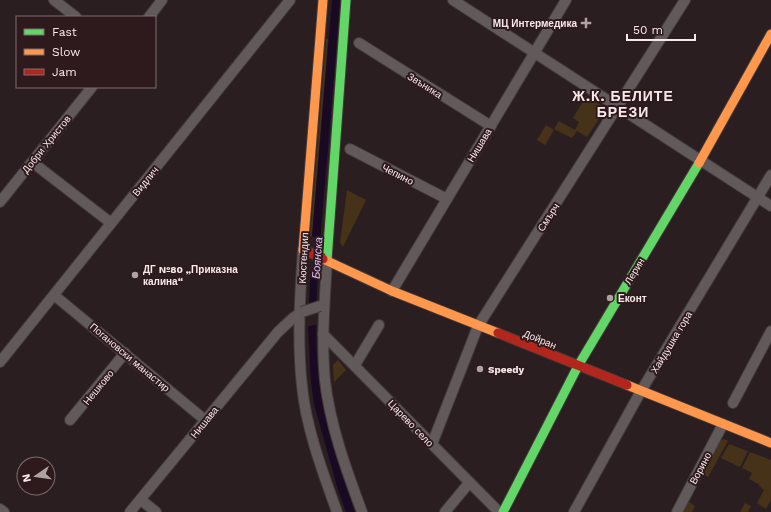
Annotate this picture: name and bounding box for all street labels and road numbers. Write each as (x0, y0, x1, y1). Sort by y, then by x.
street label: Звъника (405, 71, 444, 101)
street label: Добри Христов (20, 113, 73, 175)
street label: Нишава (465, 126, 494, 164)
street label: Чепино (380, 162, 416, 187)
street label: Видлич (130, 164, 161, 198)
street label: Смърч (535, 201, 561, 233)
street label: Кюстендил (297, 232, 310, 284)
street label: Лерин (622, 256, 647, 286)
street label: Хайдушка гора (649, 309, 694, 375)
street label: Погановски манастир (88, 321, 172, 394)
street label: Дойран (522, 328, 558, 351)
street label: Нешково (81, 367, 116, 407)
street label: Царево село (386, 398, 436, 449)
street label: Нишава (188, 404, 221, 440)
street label: Ворино (687, 450, 714, 486)

